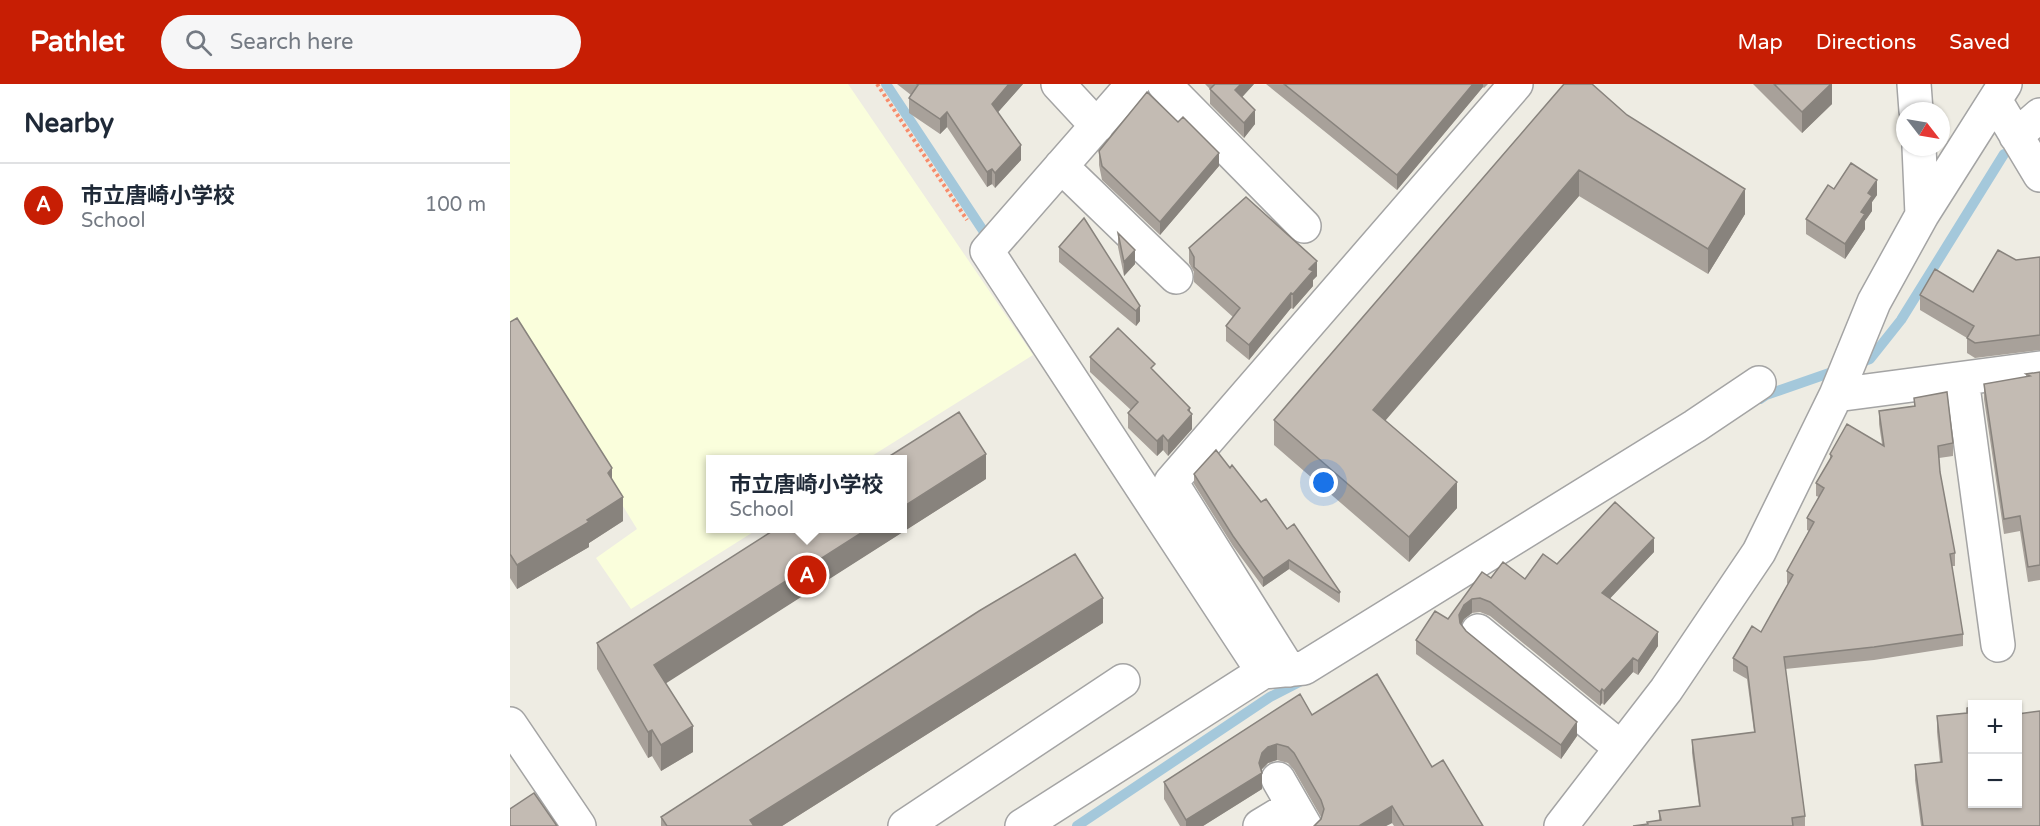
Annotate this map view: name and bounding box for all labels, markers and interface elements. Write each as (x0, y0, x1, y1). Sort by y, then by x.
search box (161, 15, 581, 69)
text: Pathlet (30, 25, 125, 59)
icon: search (182, 26, 215, 59)
text: Search here (230, 29, 353, 55)
text: Map (1737, 30, 1783, 55)
text: Directions (1816, 30, 1916, 55)
text: Saved (1949, 30, 2010, 55)
north arrow (1896, 102, 1950, 156)
text: Nearby (24, 108, 114, 139)
text: 市立唐崎小学校 (81, 183, 235, 209)
text: A (36, 193, 51, 217)
text: 100 m (425, 193, 486, 217)
text: School (81, 209, 145, 233)
popup (706, 455, 907, 533)
your location (1309, 468, 1338, 497)
text: 市立唐崎小学校 (729, 472, 884, 498)
text: School (729, 498, 794, 522)
pin: A (788, 552, 826, 598)
map controls (1968, 700, 2022, 808)
button: + (1968, 700, 2022, 754)
button: − (1968, 754, 2022, 808)

